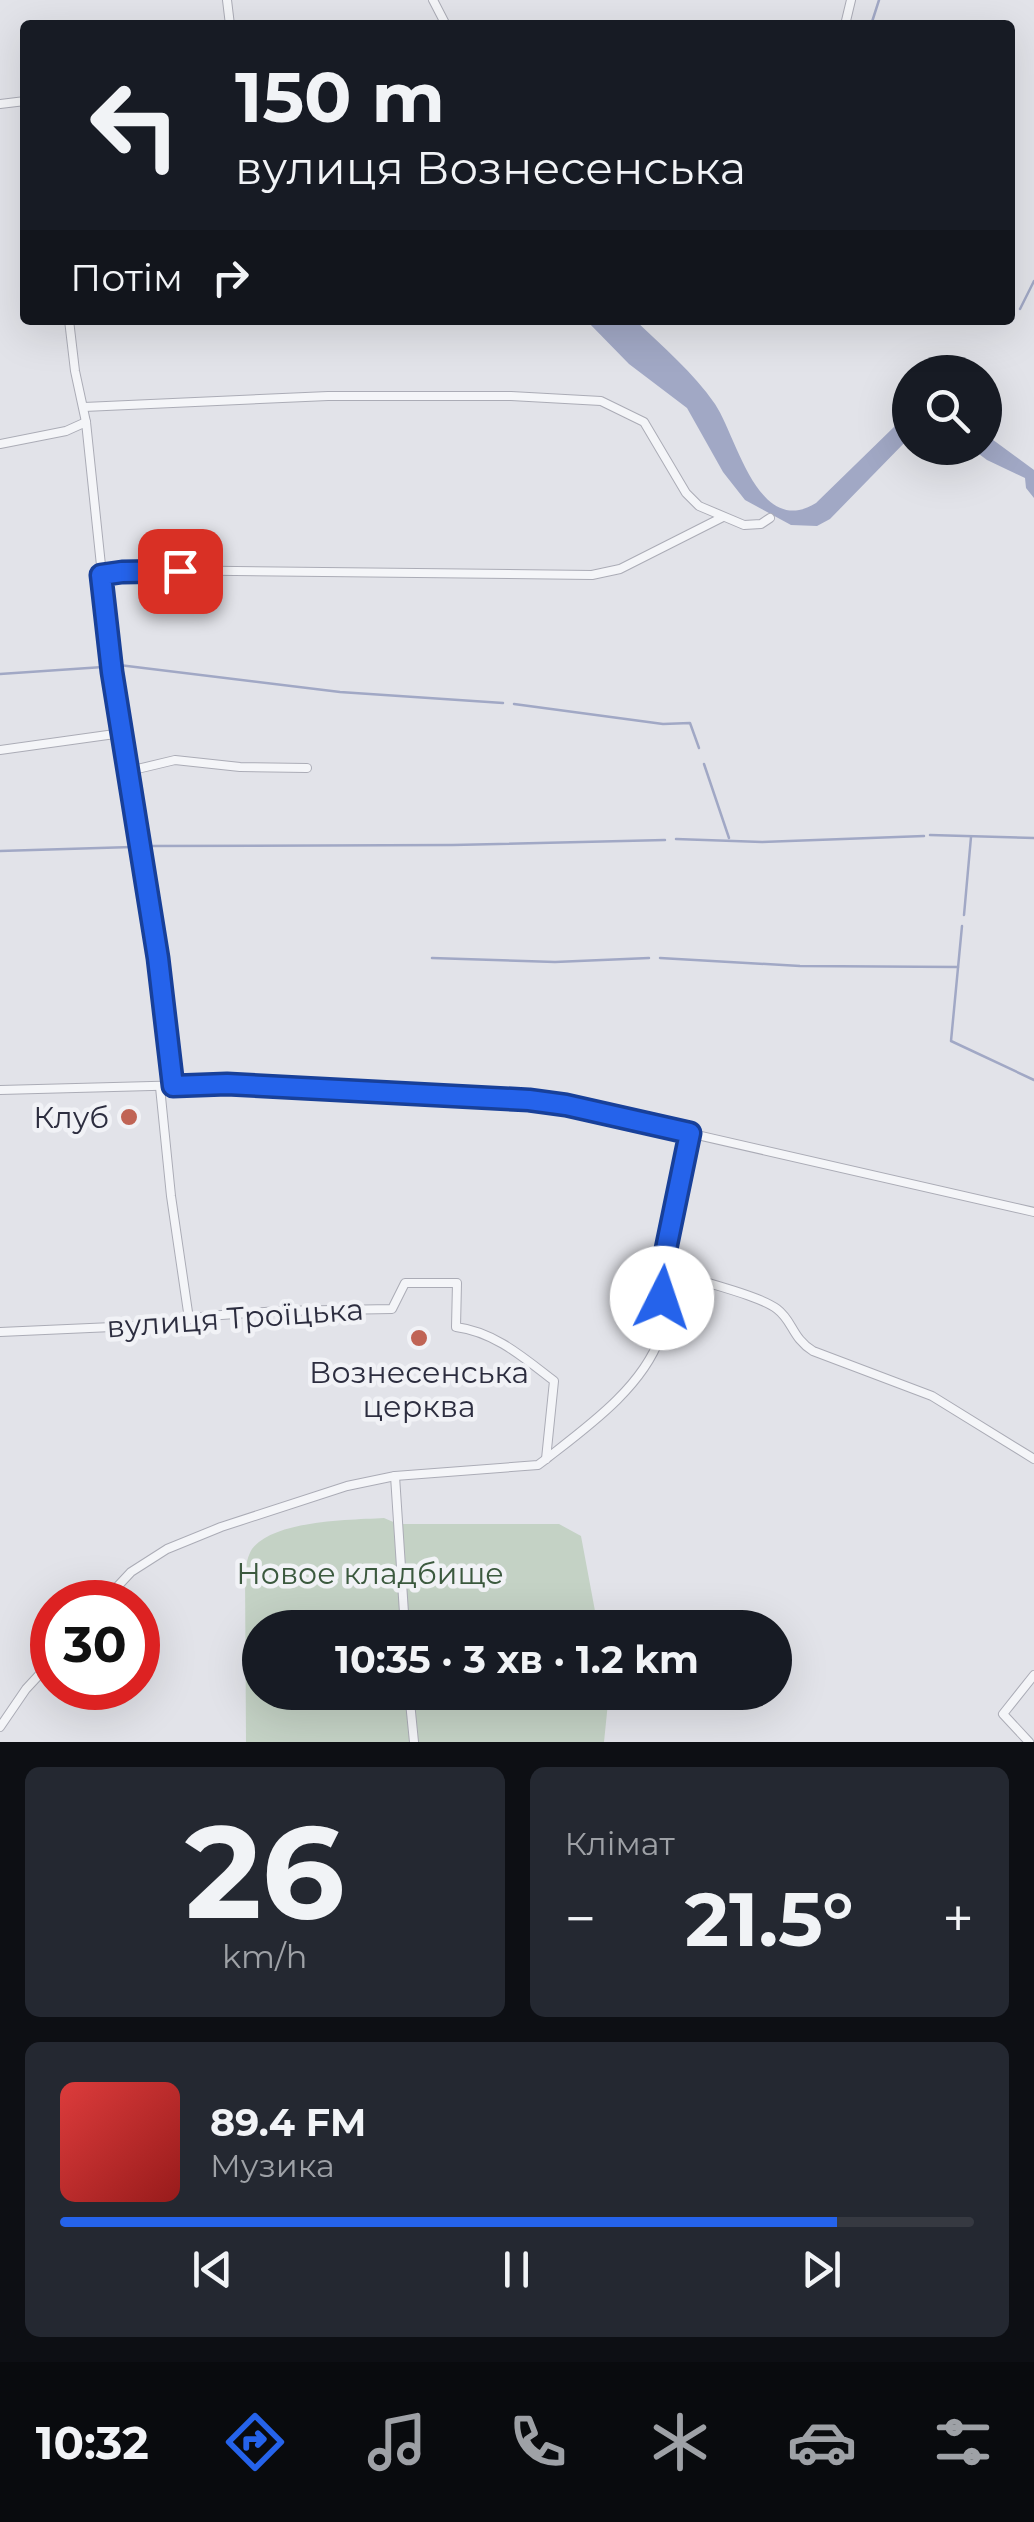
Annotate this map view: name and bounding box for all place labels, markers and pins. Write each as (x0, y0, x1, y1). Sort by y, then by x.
pin (138, 529, 223, 614)
place label: Клуб (33, 1099, 109, 1136)
marker: Клуб (118, 1106, 140, 1128)
marker: Вознесенська церква (408, 1327, 430, 1349)
place label: Вознесенська церква (309, 1354, 529, 1425)

